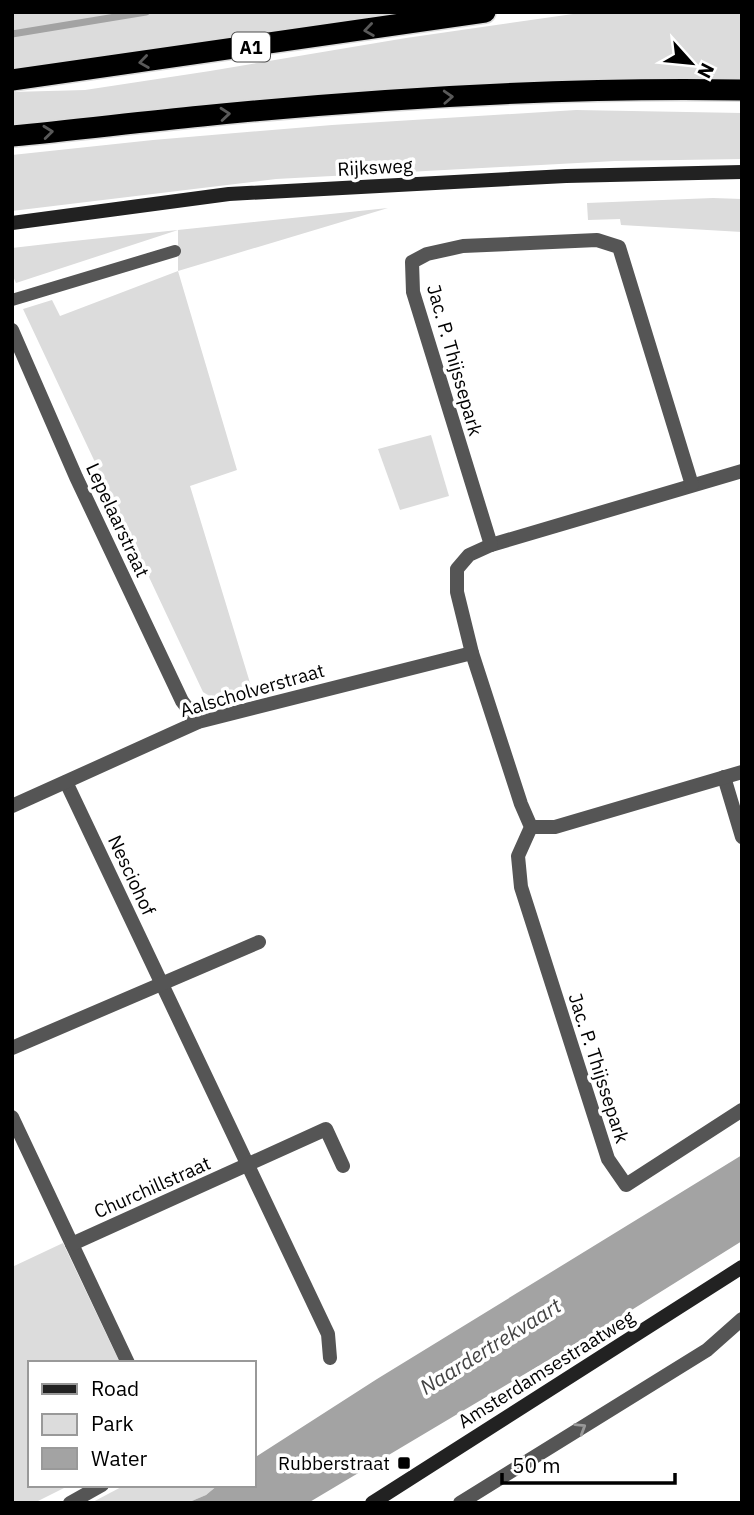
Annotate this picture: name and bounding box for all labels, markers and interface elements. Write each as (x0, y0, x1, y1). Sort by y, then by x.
one-way arrow (363, 22, 375, 37)
north arrow (656, 28, 726, 98)
road number: A1 (232, 32, 270, 62)
one-way arrow (138, 54, 149, 69)
text: N (692, 59, 720, 82)
one-way arrow (443, 90, 454, 105)
one-way arrow (220, 107, 231, 122)
one-way arrow (42, 125, 54, 140)
street label: Rijksweg (337, 153, 413, 181)
street label: Jac. P. Thijssepark (422, 281, 488, 439)
street label: Lepelaarstraat (81, 459, 155, 581)
street label: Aalscholverstraat (177, 658, 327, 722)
street label: Nesciohof (103, 831, 161, 919)
street label: Jac. P. Thijssepark (563, 990, 635, 1146)
street label: Churchillstraat (90, 1151, 214, 1223)
water label: Naardertrekvaart (414, 1291, 567, 1401)
street label: Amsterdamsestraatweg (453, 1305, 639, 1433)
legend (28, 1361, 256, 1487)
text: Road (91, 1374, 139, 1402)
text: Park (91, 1409, 134, 1437)
one-way arrow (573, 1424, 586, 1437)
scale bar (502, 1442, 675, 1486)
text: Water (91, 1444, 148, 1472)
place label: Rubberstraat (278, 1451, 390, 1475)
text: 50 m (512, 1451, 561, 1479)
marker: Rubberstraat (396, 1455, 412, 1471)

